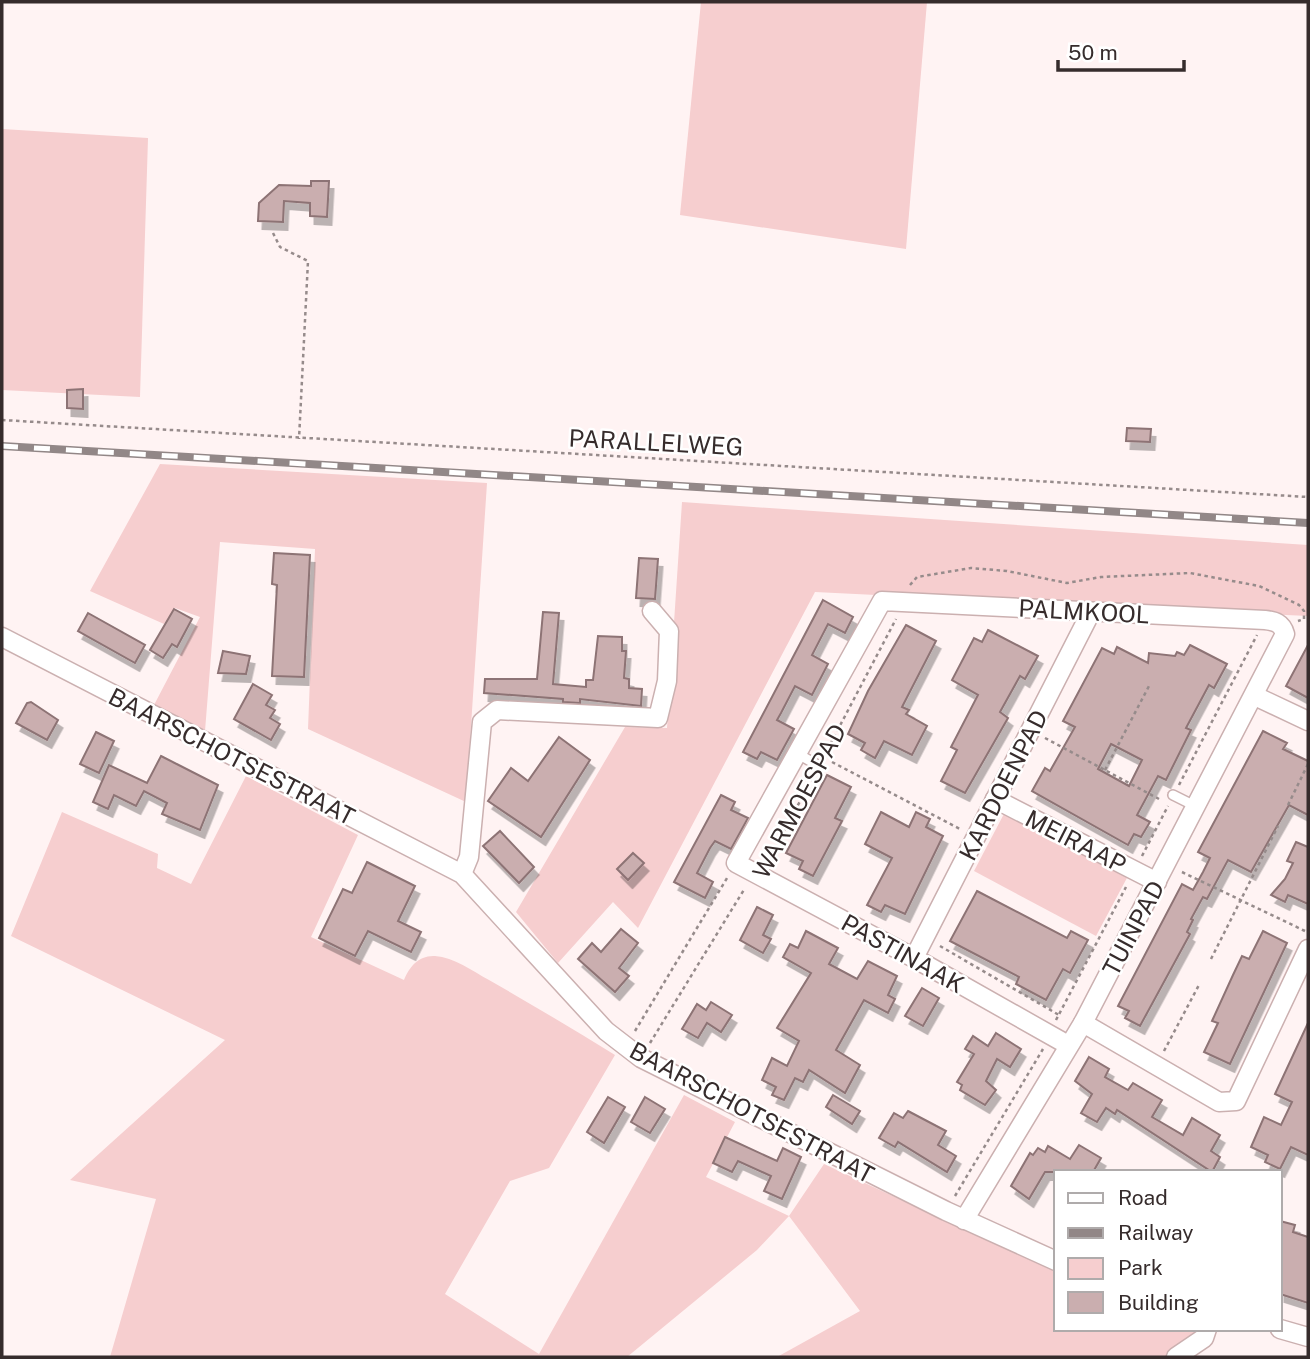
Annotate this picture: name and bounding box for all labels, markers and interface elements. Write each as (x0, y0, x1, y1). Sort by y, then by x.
scale bar (1058, 28, 1184, 72)
text: 50 m (1068, 40, 1118, 65)
street label: PARALLELWEG (568, 423, 744, 461)
street label: PALMKOOL (1018, 594, 1150, 628)
street label: BAARSCHOTSESTRAAT (104, 682, 360, 830)
street label: KARDOENPAD (953, 705, 1053, 865)
street label: WARMOESPAD (747, 719, 851, 883)
street label: MEIRAAP (1021, 804, 1131, 878)
street label: TUINPAD (1096, 876, 1170, 980)
street label: PASTINAAK (837, 908, 969, 998)
street label: BAARSCHOTSESTRAAT (625, 1036, 879, 1188)
legend (1054, 1170, 1282, 1331)
text: Road (1118, 1185, 1168, 1210)
text: Railway (1118, 1220, 1194, 1245)
text: Park (1118, 1255, 1163, 1280)
text: Building (1118, 1290, 1199, 1315)

